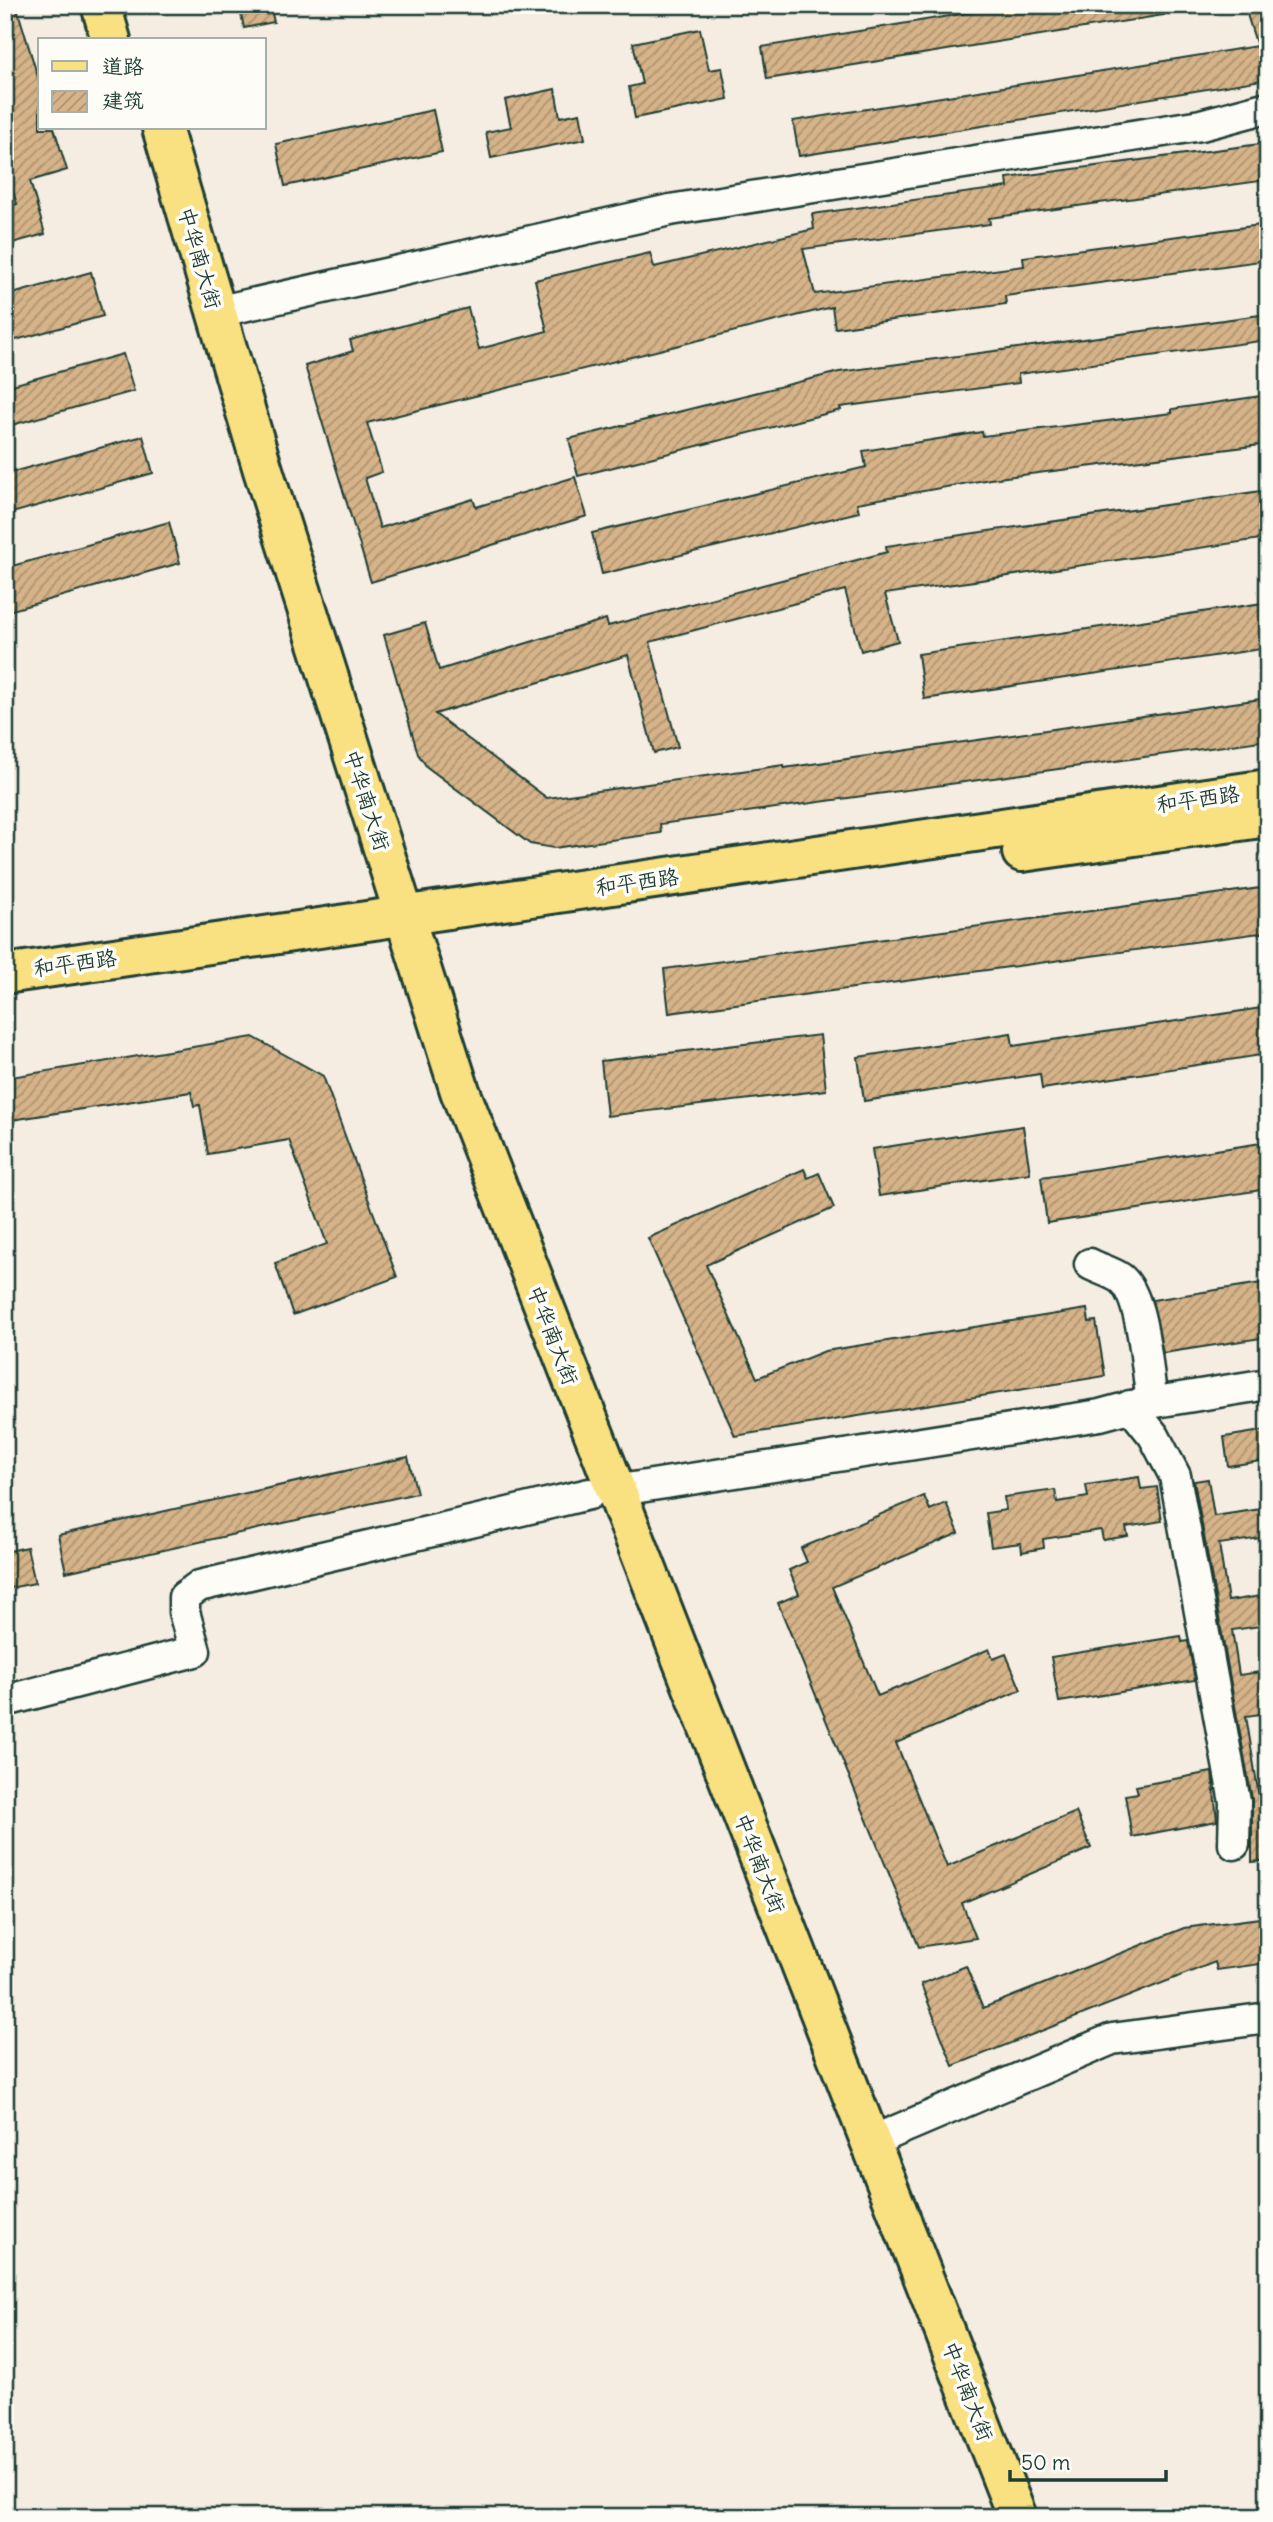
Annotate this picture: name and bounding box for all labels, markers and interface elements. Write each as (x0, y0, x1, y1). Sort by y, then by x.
legend (38, 38, 266, 130)
text: 道路 (102, 53, 144, 80)
text: 建筑 (102, 87, 144, 114)
street label: 中华南大街 (173, 204, 227, 312)
street label: 中华南大街 (338, 746, 396, 854)
street label: 和平西路 (1155, 780, 1241, 818)
street label: 和平西路 (594, 863, 680, 901)
street label: 和平西路 (32, 944, 118, 982)
street label: 中华南大街 (522, 1281, 584, 1389)
street label: 中华南大街 (729, 1809, 791, 1917)
street label: 中华南大街 (937, 2337, 999, 2445)
scale bar (1010, 2438, 1166, 2482)
text: 50 m (1021, 2449, 1070, 2476)

